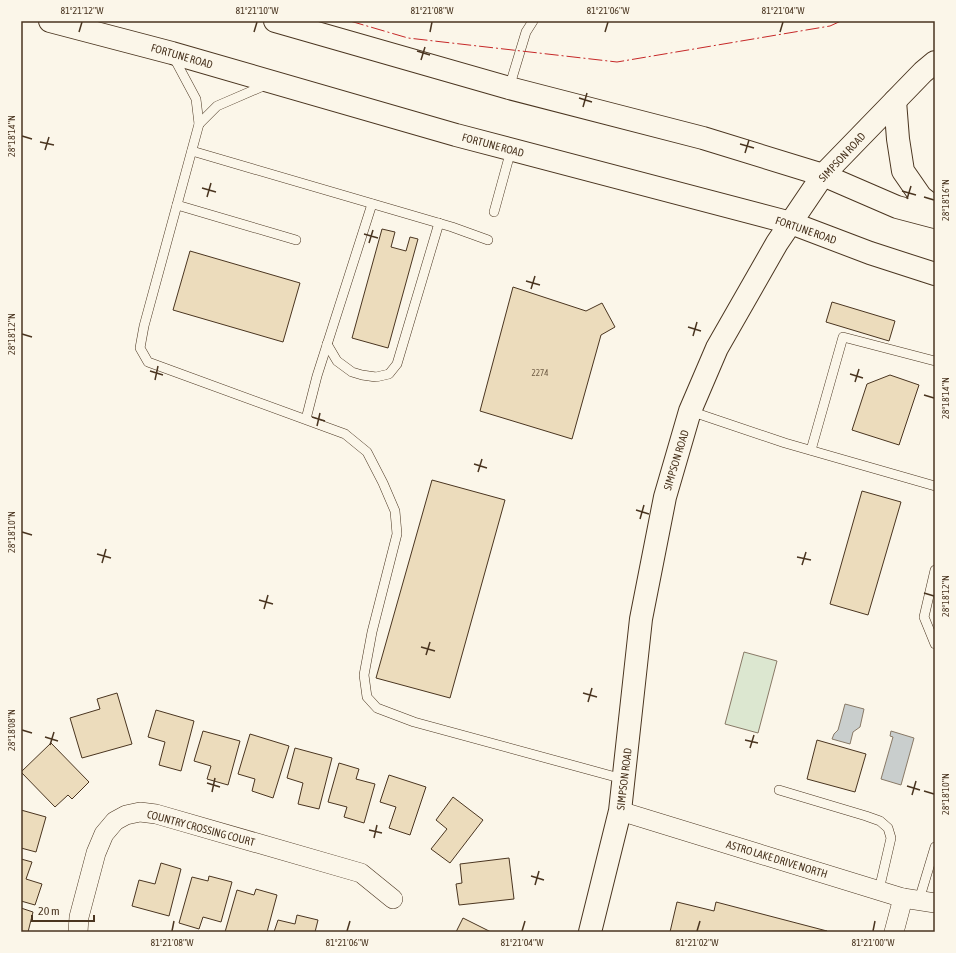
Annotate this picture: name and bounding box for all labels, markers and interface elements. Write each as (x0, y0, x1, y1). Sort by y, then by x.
text: 81°21'12"W (60, 5, 104, 16)
text: 81°21'10"W (235, 5, 279, 16)
text: 81°21'08"W (410, 5, 454, 16)
text: 81°21'06"W (586, 5, 630, 16)
text: 81°21'04"W (761, 5, 805, 16)
street label: FORTUNE ROAD (150, 41, 214, 71)
text: 28°18'14"N (6, 115, 17, 157)
street label: SIMPSON ROAD (816, 130, 868, 184)
street label: FORTUNE ROAD (461, 131, 525, 159)
text: 28°18'16"N (940, 179, 951, 221)
street label: FORTUNE ROAD (774, 214, 838, 246)
text: 28°18'12"N (6, 313, 17, 355)
house number: 2274 (532, 368, 548, 378)
text: 28°18'14"N (940, 377, 951, 419)
street label: SIMPSON ROAD (661, 428, 691, 492)
text: 28°18'10"N (6, 511, 17, 553)
text: 28°18'12"N (940, 575, 951, 617)
text: 28°18'08"N (6, 709, 17, 751)
street label: SIMPSON ROAD (614, 747, 634, 811)
text: 28°18'10"N (940, 773, 951, 815)
street label: COUNTRY CROSSING COURT (146, 808, 256, 848)
street label: ASTRO LAKE DRIVE NORTH (725, 838, 829, 880)
scale bar (32, 897, 94, 923)
text: 20 m (38, 904, 60, 918)
text: 81°21'08"W (150, 937, 194, 948)
text: 81°21'06"W (325, 937, 369, 948)
text: 81°21'04"W (500, 937, 544, 948)
text: 81°21'02"W (675, 937, 719, 948)
text: 81°21'00"W (851, 937, 895, 948)

